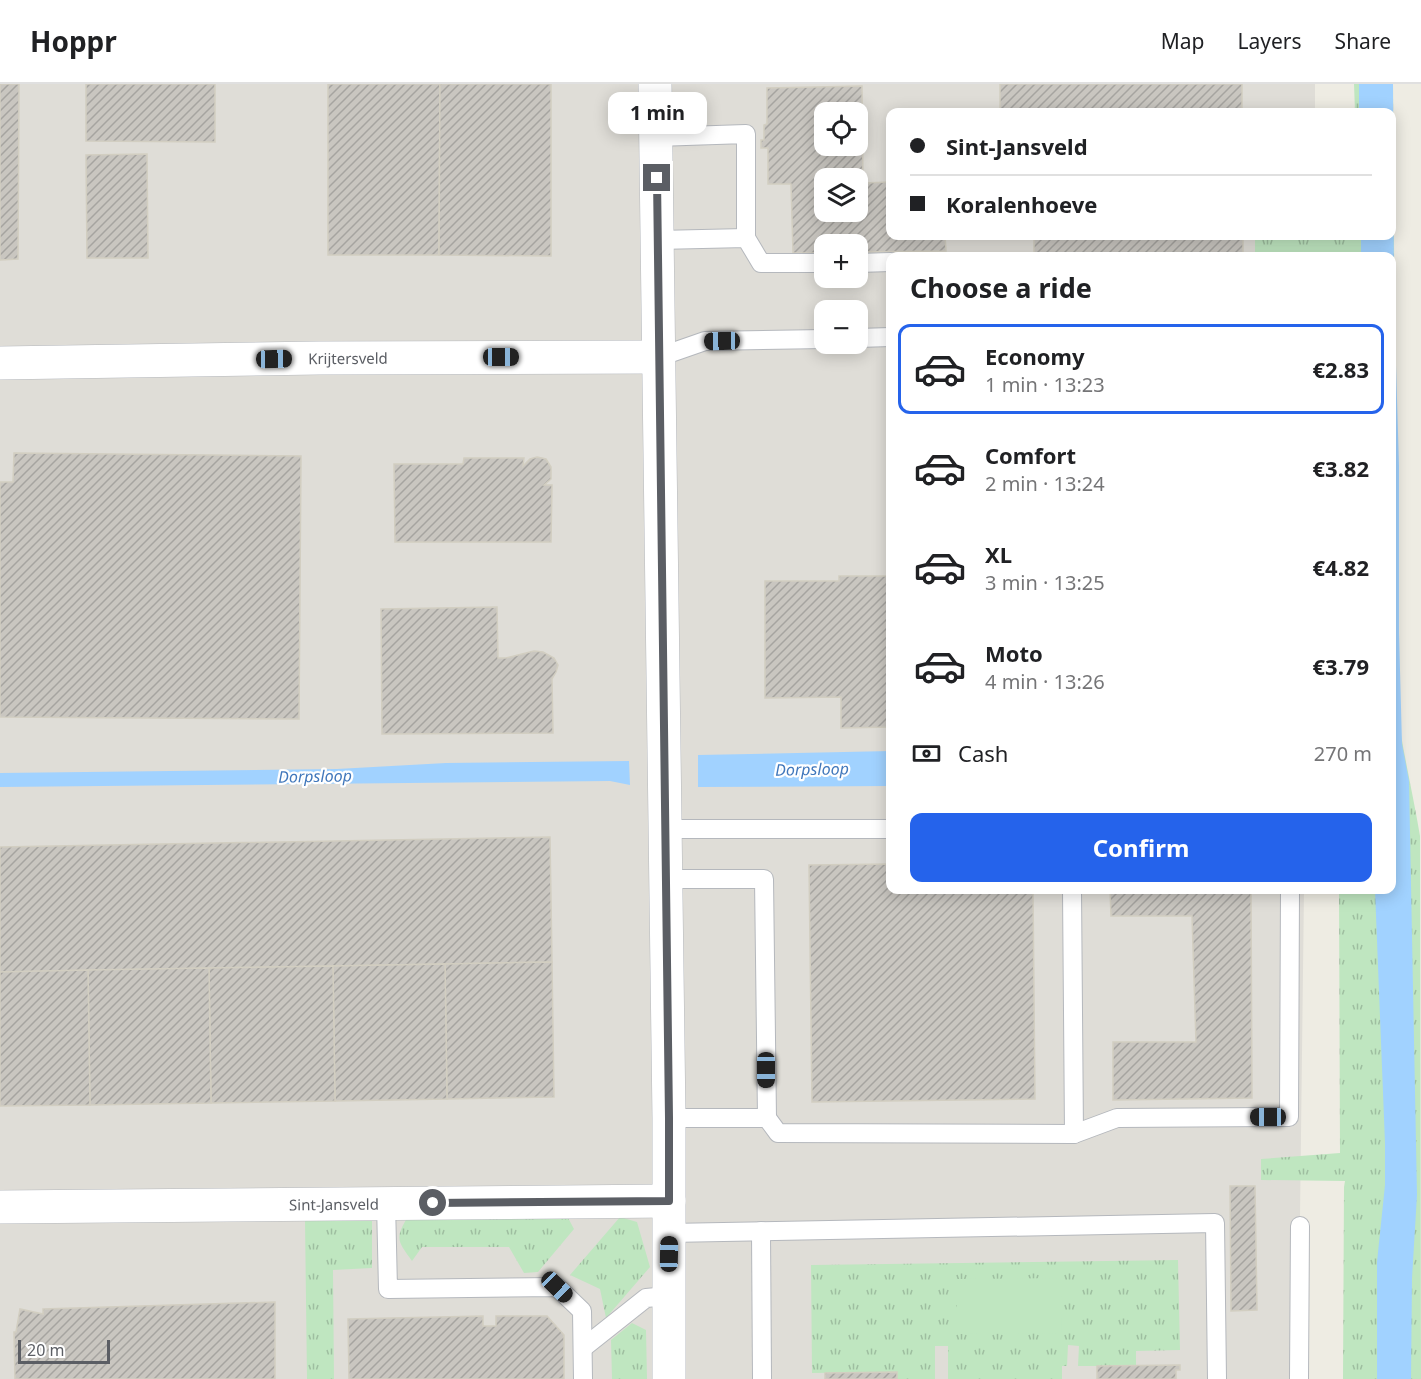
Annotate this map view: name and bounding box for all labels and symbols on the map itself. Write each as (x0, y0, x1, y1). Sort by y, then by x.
callout: 1 min (608, 91, 706, 133)
route end (643, 164, 670, 191)
car (704, 332, 740, 350)
street label: Krijtersveld (308, 348, 388, 368)
car (483, 348, 519, 366)
car (256, 350, 292, 368)
water label: Dorpsloop (775, 757, 849, 781)
water label: Dorpsloop (278, 764, 352, 788)
car (757, 1052, 775, 1088)
car (1250, 1108, 1286, 1126)
route start (419, 1189, 446, 1216)
street label: Sint-Jansveld (289, 1194, 379, 1214)
car (660, 1236, 678, 1272)
car (538, 1268, 576, 1306)
scale bar (18, 1337, 110, 1364)

